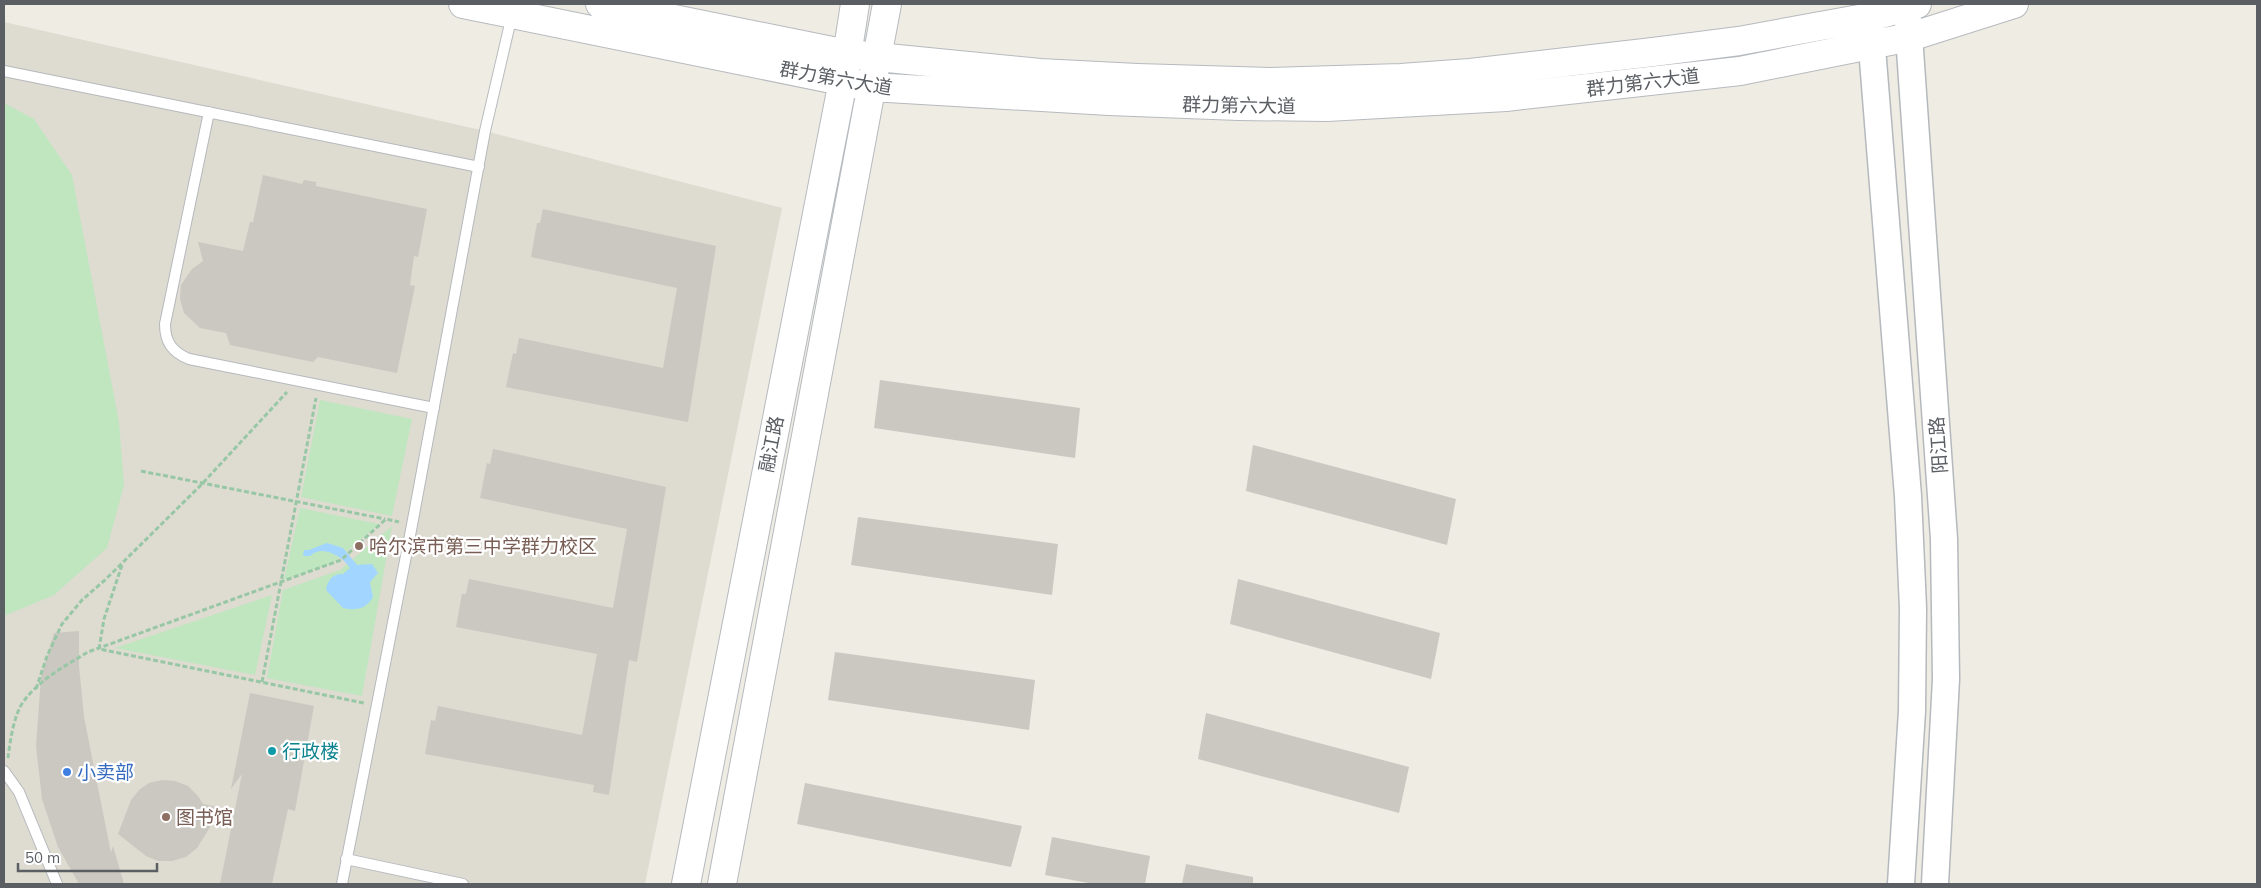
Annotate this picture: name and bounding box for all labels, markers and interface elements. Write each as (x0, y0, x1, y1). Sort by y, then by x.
street label: 群力第六大道 (778, 56, 894, 100)
street label: 群力第六大道 (1585, 63, 1701, 101)
street label: 群力第六大道 (1182, 92, 1296, 118)
street label: 融江路 (754, 414, 788, 474)
street label: 阳江路 (1924, 416, 1952, 474)
place label: 哈尔滨市第三中学群力校区 (369, 534, 597, 558)
marker: 哈尔滨市第三中学群力校区 (353, 540, 365, 552)
place label: 行政楼 (282, 739, 339, 763)
marker: 行政楼 (266, 745, 278, 757)
place label: 小卖部 (77, 760, 134, 784)
marker: 小卖部 (61, 766, 73, 778)
place label: 图书馆 (176, 805, 233, 829)
marker: 图书馆 (160, 811, 172, 823)
scale bar (18, 840, 156, 872)
text: 50 m (25, 848, 60, 867)

